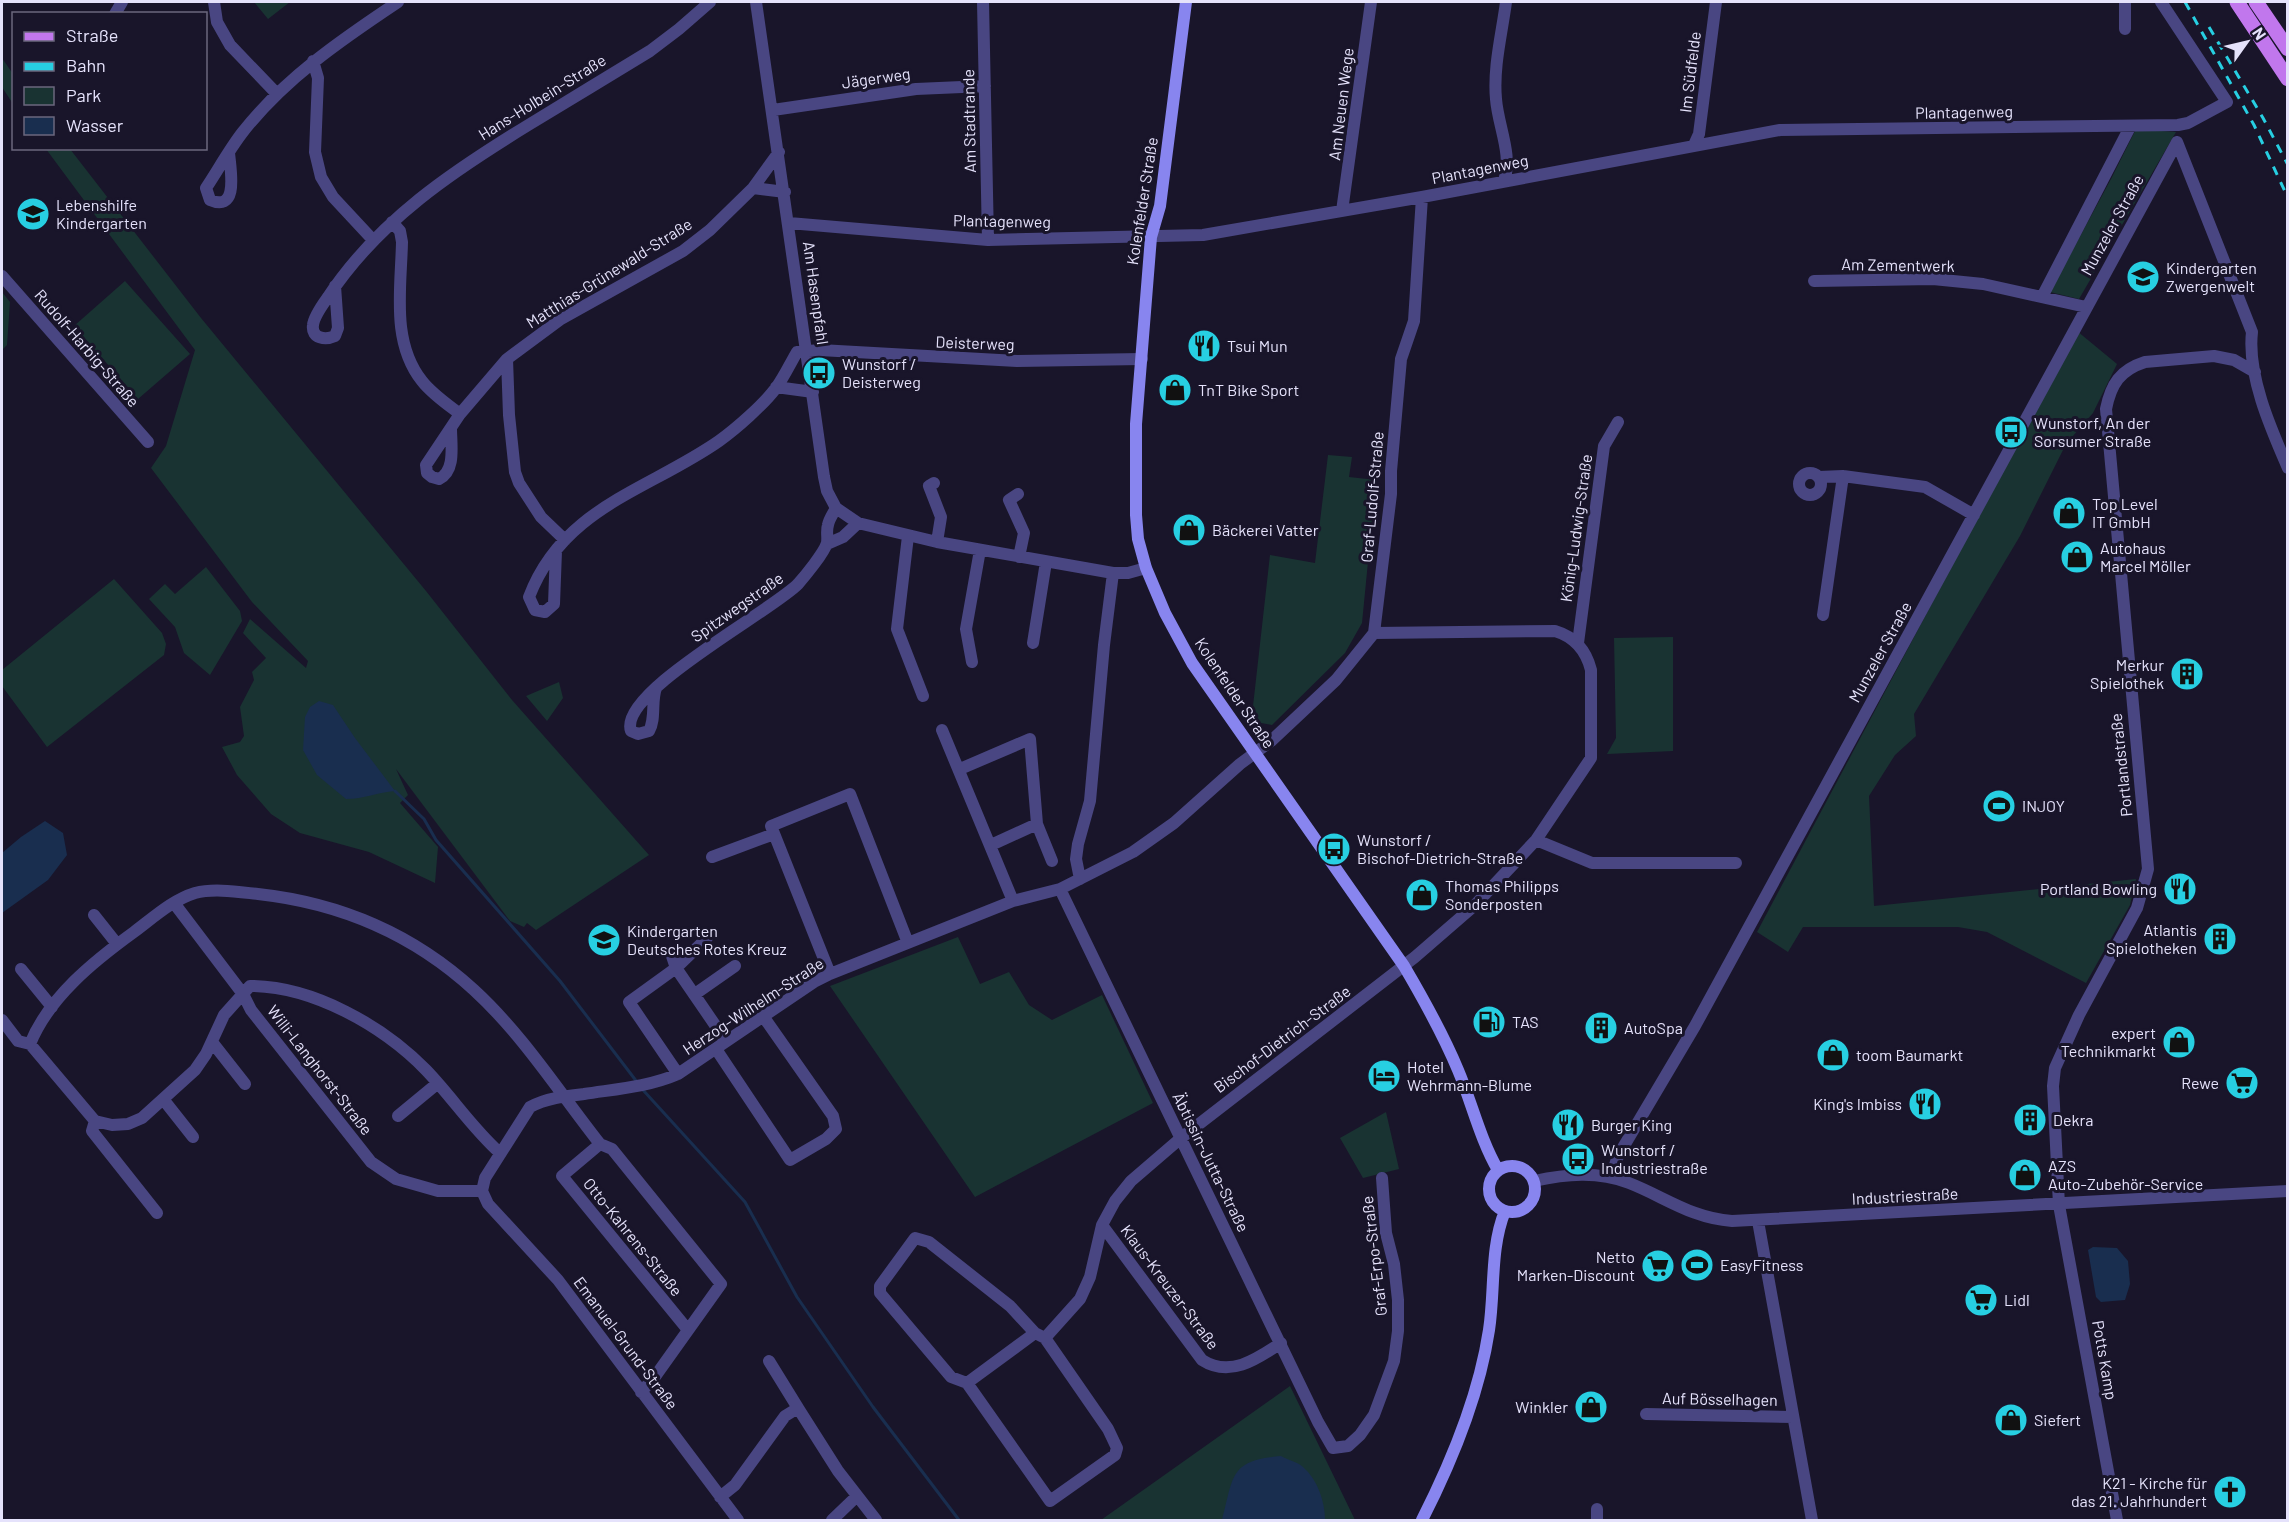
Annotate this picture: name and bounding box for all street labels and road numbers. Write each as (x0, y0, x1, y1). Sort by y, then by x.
street label: Im Südfelde (1675, 30, 1704, 114)
street label: Am Neuen Wege (1324, 47, 1357, 161)
street label: Hans-Holbein-Straße (474, 50, 609, 144)
street label: Jägerweg (840, 63, 911, 92)
street label: Am Stadtrande (958, 69, 979, 173)
street label: Plantagenweg (1915, 101, 2013, 122)
street label: Kolenfelder Straße (1122, 136, 1161, 266)
street label: Plantagenweg (1430, 150, 1530, 187)
street label: Munzeler Straße (2076, 171, 2147, 278)
street label: Plantagenweg (953, 210, 1051, 231)
street label: Matthias-Grünewald-Straße (522, 214, 695, 332)
street label: Am Hasenpfahl (800, 240, 833, 346)
street label: Am Zementwerk (1841, 254, 1955, 275)
street label: Rudolf-Harbig-Straße (31, 285, 144, 410)
street label: Deisterweg (935, 332, 1015, 353)
street label: Graf-Ludolf-Straße (1356, 431, 1387, 563)
street label: König-Ludwig-Straße (1556, 453, 1595, 603)
street label: Spitzwegstraße (687, 568, 787, 645)
street label: Munzeler Straße (1844, 598, 1915, 705)
street label: Kolenfelder Straße (1191, 634, 1279, 752)
street label: Portlandstraße (2106, 712, 2135, 818)
street label: Herzog-Wilhelm-Straße (679, 953, 827, 1058)
street label: Bischof-Dietrich-Straße (1210, 981, 1354, 1096)
street label: Willi-Langhorst-Straße (264, 1001, 377, 1138)
street label: Äbtissin-Jutta-Straße (1169, 1089, 1254, 1235)
street label: Otto-Kahrens-Straße (580, 1174, 687, 1300)
street label: Industriestraße (1851, 1183, 1959, 1208)
street label: Graf-Erpo-Straße (1357, 1195, 1390, 1317)
street label: Klaus-Kreuzer-Straße (1117, 1221, 1223, 1353)
street label: Emanuel-Grund-Straße (570, 1273, 682, 1413)
street label: Potts Kamp (2089, 1319, 2122, 1401)
street label: Auf Bösselhagen (1662, 1388, 1778, 1409)

